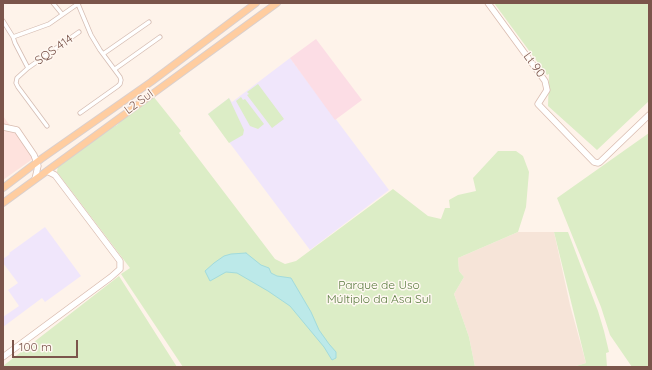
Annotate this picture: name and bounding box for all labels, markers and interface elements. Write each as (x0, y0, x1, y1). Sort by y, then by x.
street label: SQS 414 (32, 32, 76, 68)
street label: Lt 90 (520, 50, 548, 80)
street label: L2 Sul (122, 87, 156, 117)
park label: Parque de Uso Múltiplo da Asa Sul (327, 278, 431, 306)
scale bar (14, 332, 80, 358)
text: 100 m (19, 339, 52, 354)

